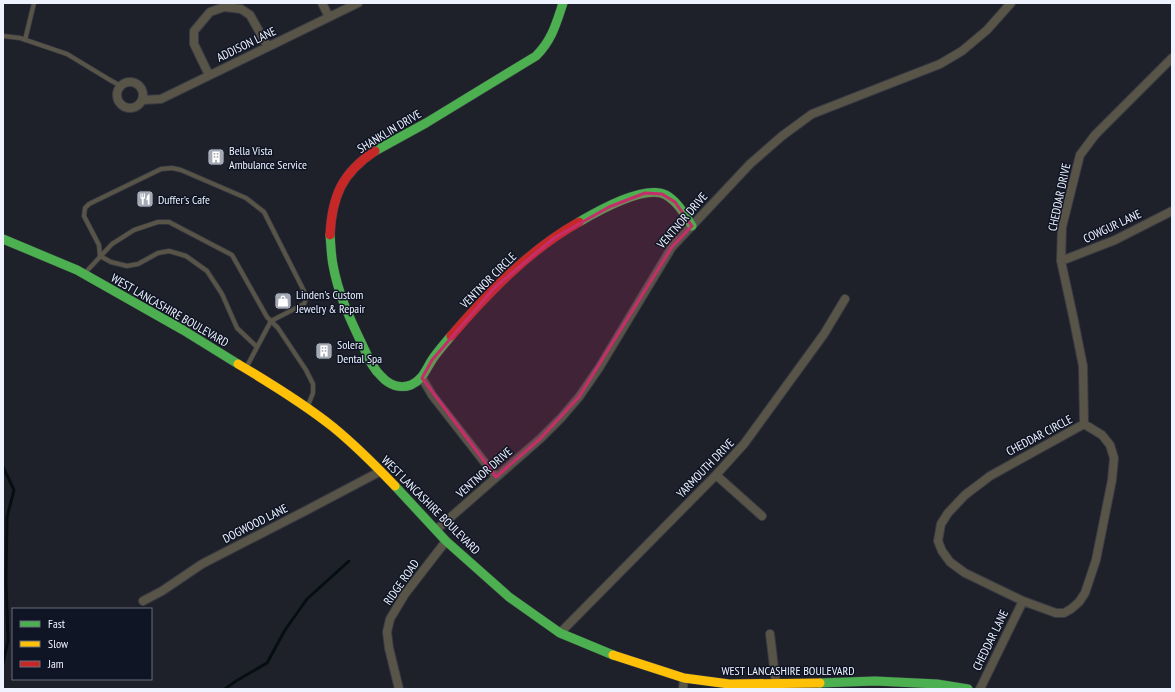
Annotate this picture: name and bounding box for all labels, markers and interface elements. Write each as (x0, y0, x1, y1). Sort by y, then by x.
street label: ADDISON LANE (214, 23, 278, 65)
street label: SHANKLIN DRIVE (354, 106, 424, 156)
place label: Bella Vista Ambulance Service (229, 143, 307, 172)
building icon: Bella Vista Ambulance Service (206, 147, 226, 167)
street label: CHEDDAR DRIVE (1044, 162, 1074, 232)
restaurant icon: Duffer's Cafe (135, 189, 155, 209)
street label: VENTNOR DRIVE (653, 189, 710, 252)
place label: Duffer's Cafe (158, 192, 210, 207)
street label: COWGUR LANE (1081, 206, 1143, 246)
street label: VENTNOR CIRCLE (456, 249, 519, 312)
street label: WEST LANCASHIRE BOULEVARD (109, 270, 231, 350)
place label: Linden's Custom Jewelry & Repair (295, 287, 366, 316)
shop icon: Linden's Custom Jewelry & Repair (273, 291, 293, 311)
place label: Solera Dental Spa (337, 337, 382, 366)
building icon: Solera Dental Spa (314, 341, 334, 361)
street label: CHEDDAR CIRCLE (1003, 411, 1075, 459)
street label: YARMOUTH DRIVE (673, 435, 737, 501)
street label: VENTNOR DRIVE (452, 444, 515, 501)
street label: WEST LANCASHIRE BOULEVARD (379, 453, 483, 557)
street label: DOGWOOD LANE (220, 500, 290, 546)
street label: RIDGE ROAD (380, 556, 422, 608)
street label: CHEDDAR LANE (969, 607, 1011, 673)
legend (12, 608, 152, 680)
text: Fast (48, 616, 66, 631)
text: Slow (48, 636, 69, 651)
text: Jam (47, 656, 64, 671)
street label: WEST LANCASHIRE BOULEVARD (721, 663, 855, 678)

